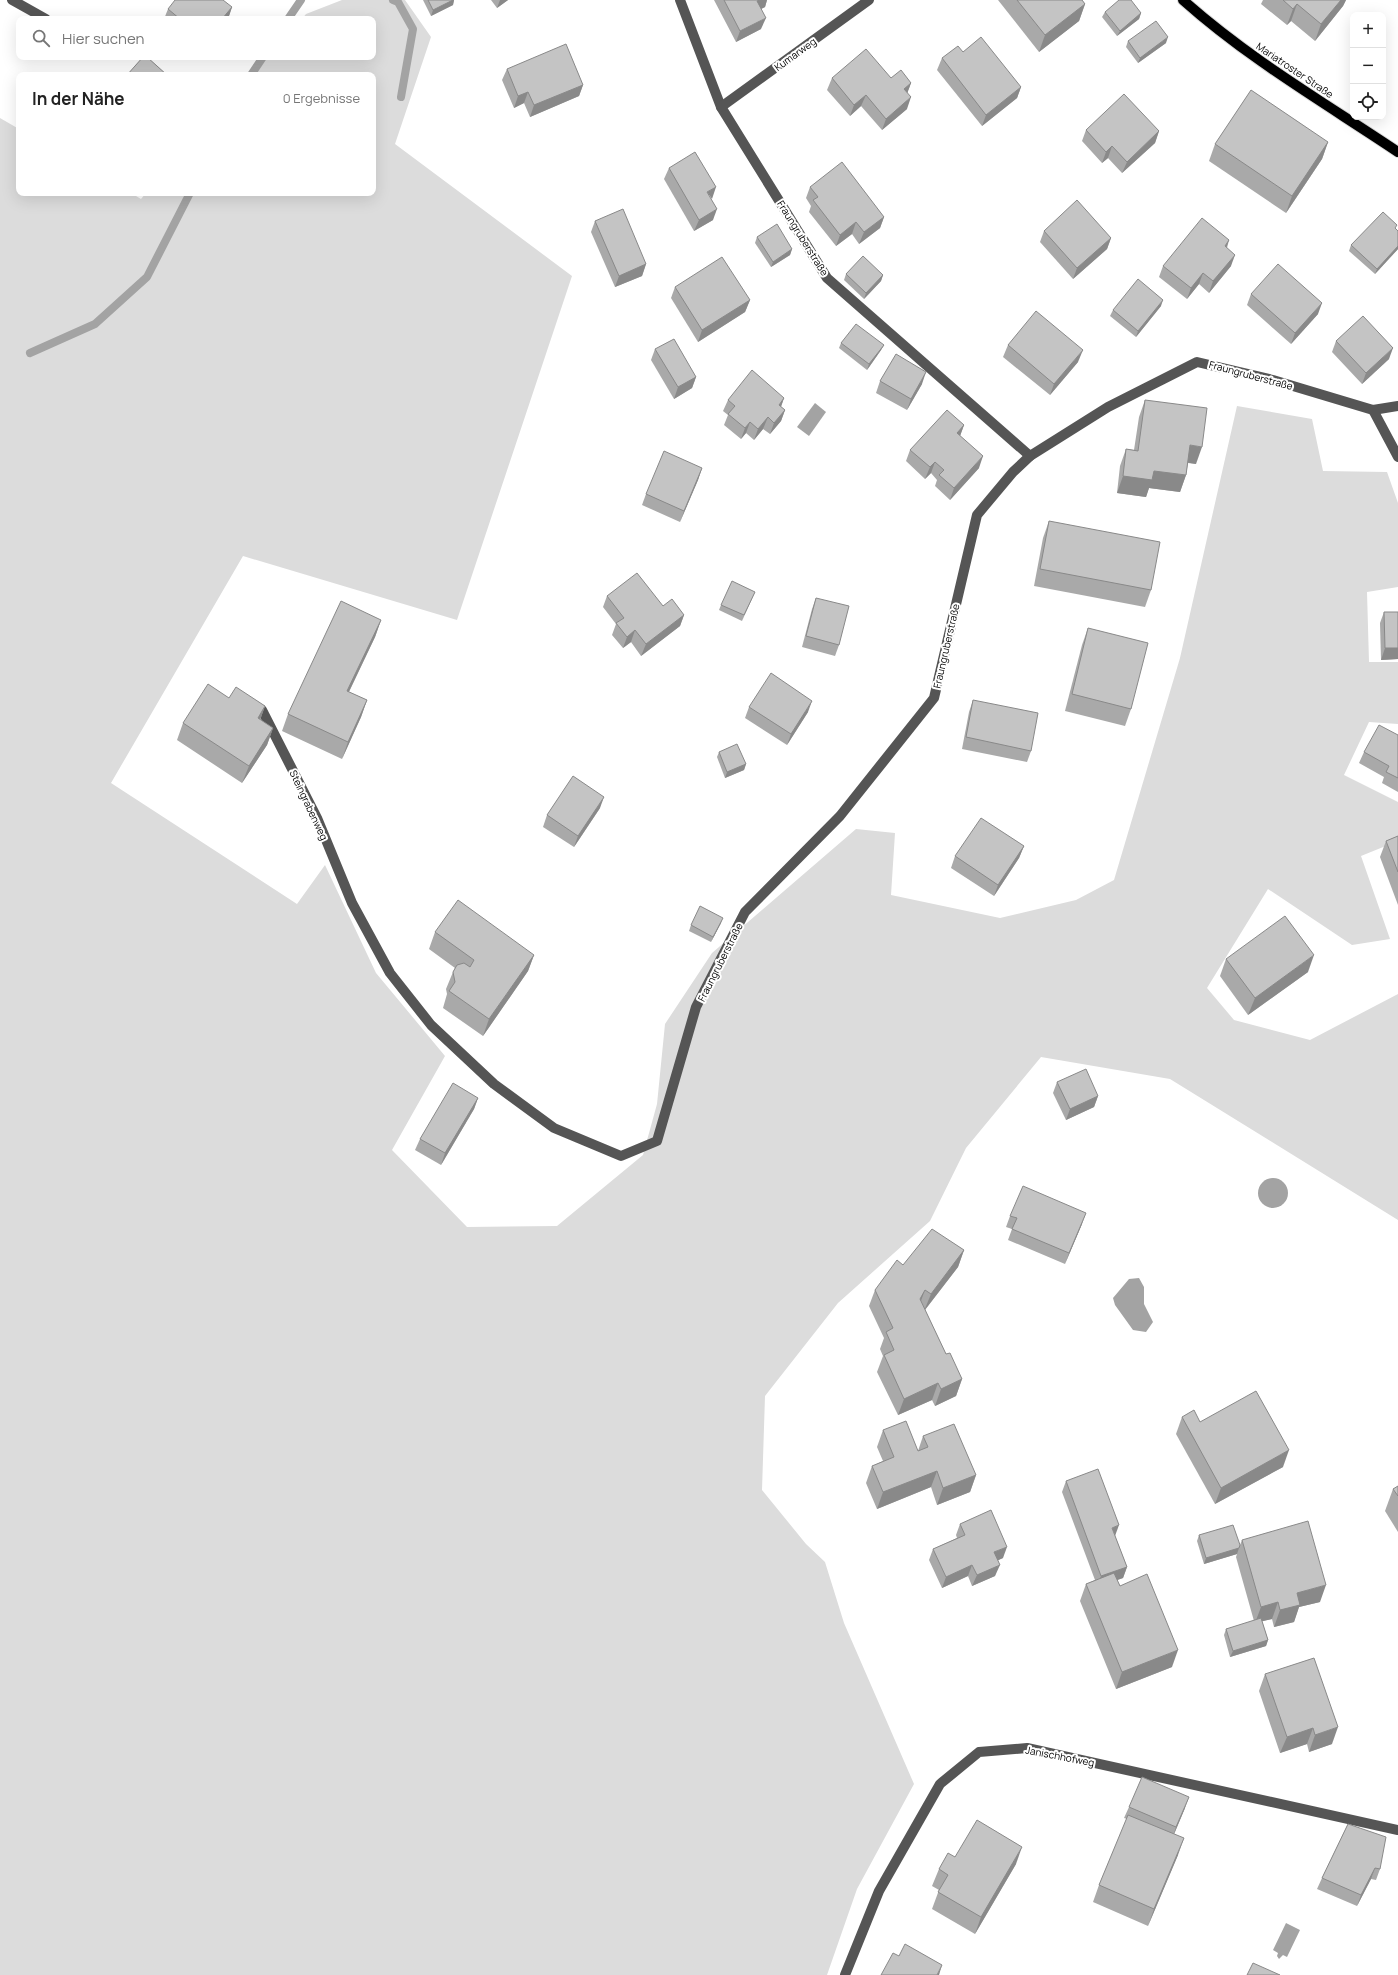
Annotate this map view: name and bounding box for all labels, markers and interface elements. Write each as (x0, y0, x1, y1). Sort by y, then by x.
map controls (1350, 12, 1386, 120)
button: + (1350, 12, 1386, 48)
search box (16, 16, 376, 60)
icon: search (30, 27, 52, 49)
text: Hier suchen (62, 28, 144, 49)
street label: Kumarweg (771, 34, 819, 74)
street label: Mariatroster Straße (1254, 39, 1336, 101)
button: − (1350, 48, 1386, 84)
button: locate (1350, 84, 1386, 120)
text: In der Nähe (32, 87, 125, 110)
text: 0 Ergebnisse (283, 89, 360, 107)
street label: Fraungruberstraße (774, 198, 832, 279)
street label: Fraungruberstraße (1207, 357, 1295, 393)
street label: Fraungruberstraße (929, 602, 963, 690)
street label: Steingrabenweg (287, 768, 331, 842)
street label: Fraungruberstraße (694, 920, 746, 1004)
street label: Janischhofweg (1024, 1742, 1096, 1770)

